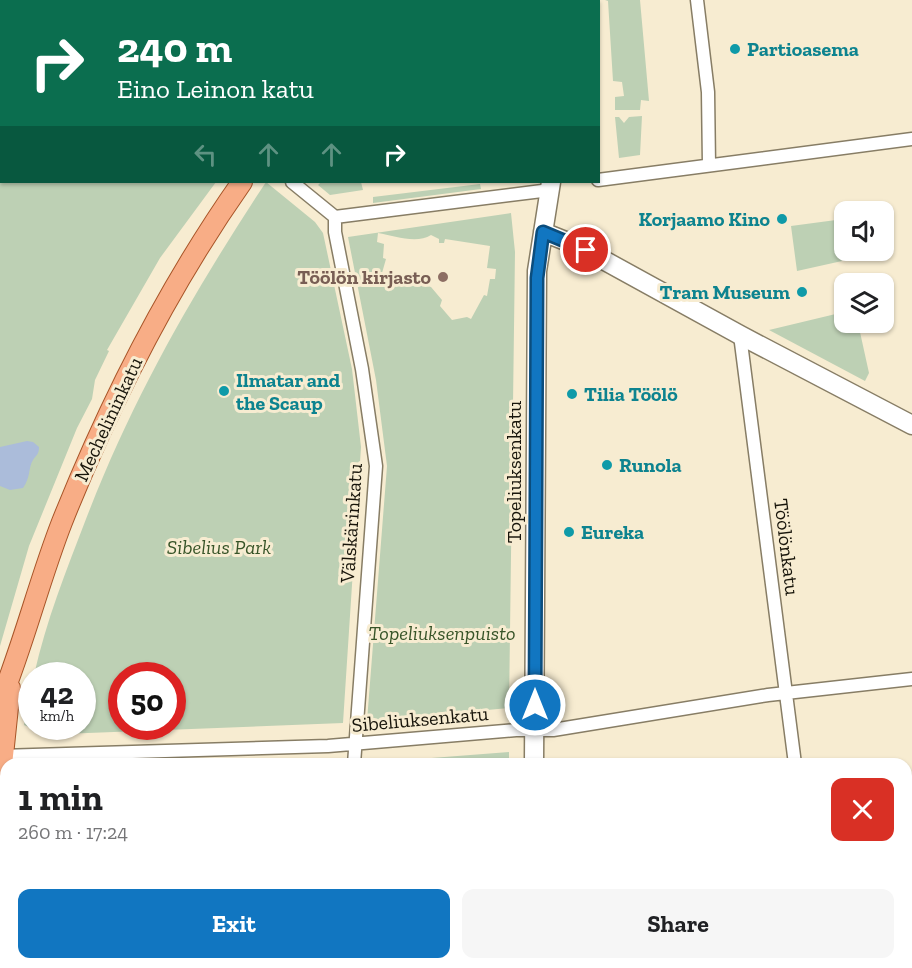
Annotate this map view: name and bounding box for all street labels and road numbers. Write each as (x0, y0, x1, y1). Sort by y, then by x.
street label: Mechelininkatu (69, 353, 147, 485)
street label: Topeliuksenkatu (502, 401, 526, 543)
street label: Välskärinkatu (335, 462, 367, 585)
street label: Töölönkatu (769, 497, 805, 597)
street label: Sibeliuksenkatu (351, 701, 489, 737)

